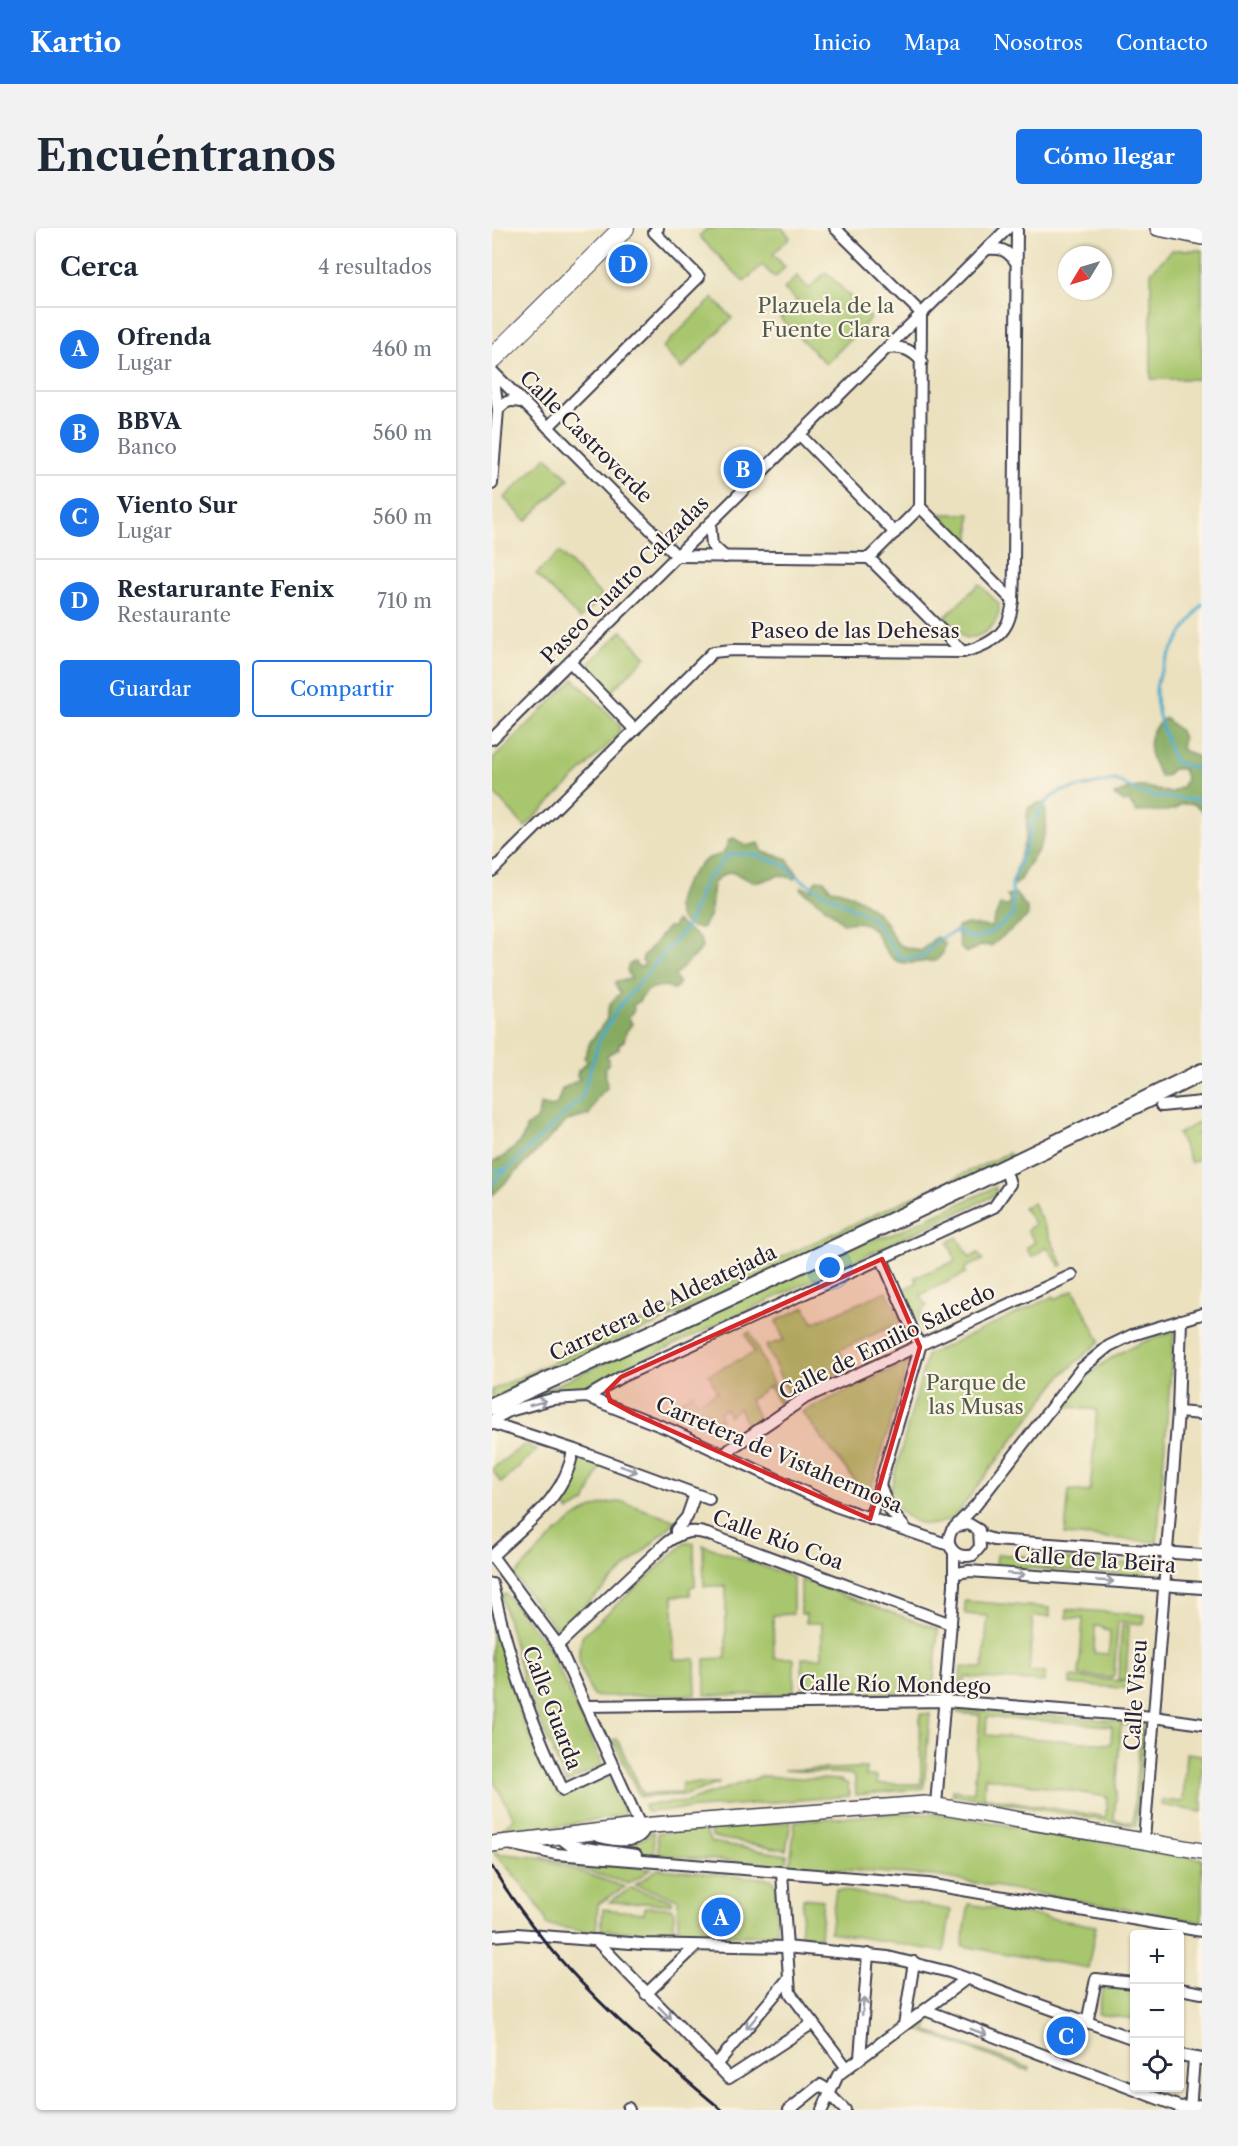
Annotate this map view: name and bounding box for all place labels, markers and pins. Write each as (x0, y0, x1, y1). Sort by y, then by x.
pin: D (608, 242, 648, 286)
pin: B (724, 446, 762, 492)
pin: A (702, 1894, 740, 1940)
pin: C (1046, 2014, 1086, 2058)

